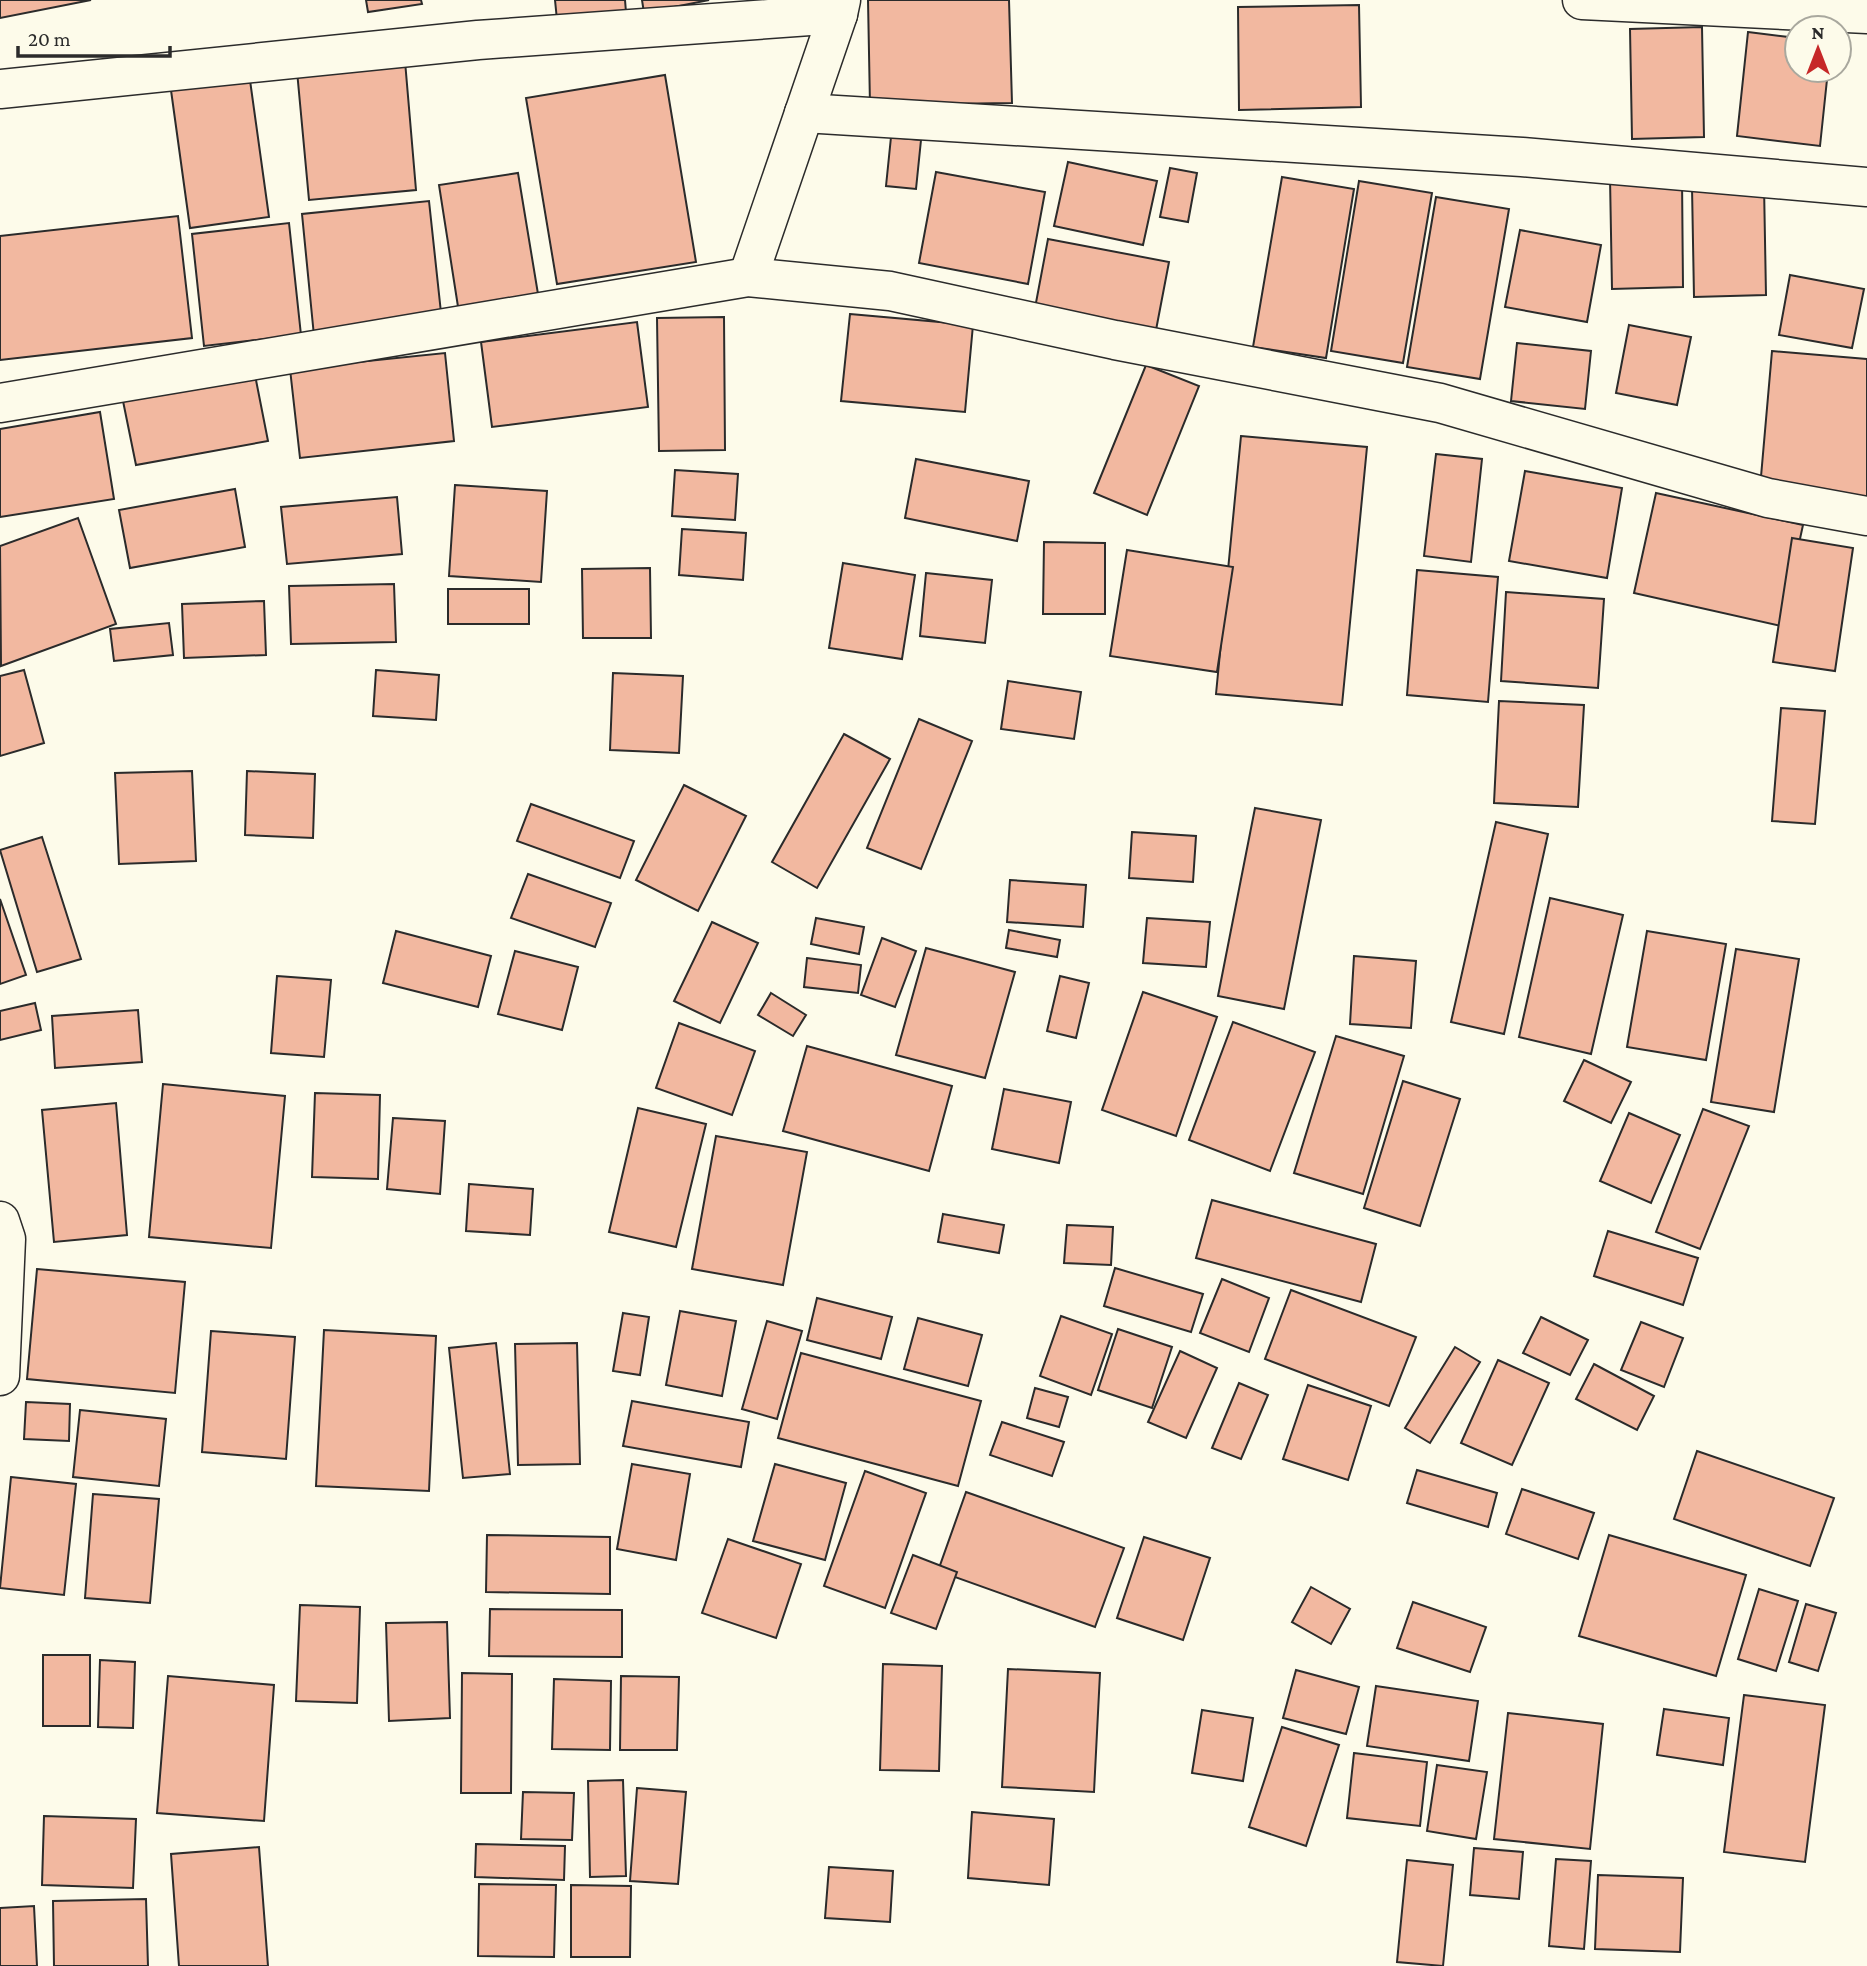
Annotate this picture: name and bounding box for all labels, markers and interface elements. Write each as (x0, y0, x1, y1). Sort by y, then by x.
scale bar (18, 14, 170, 58)
north arrow (1783, 14, 1853, 84)
text: N (1812, 22, 1825, 43)
text: 20 m (28, 27, 71, 51)

